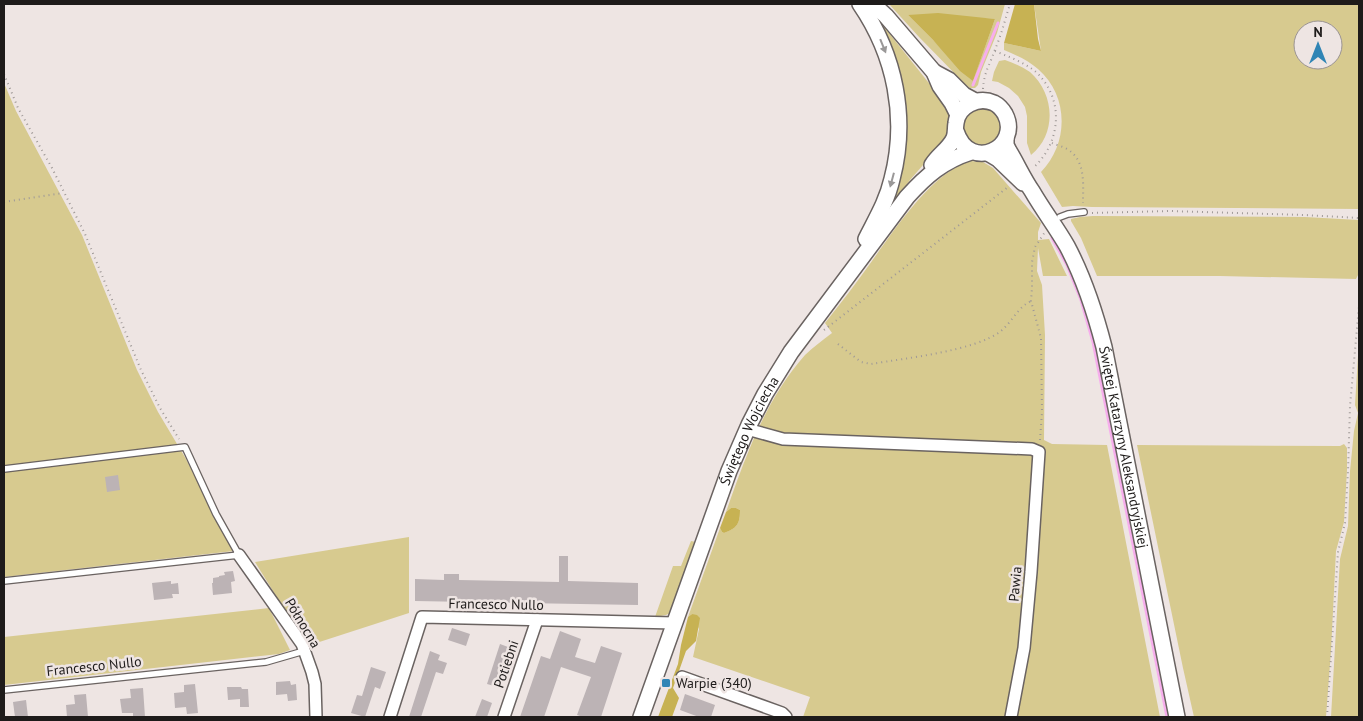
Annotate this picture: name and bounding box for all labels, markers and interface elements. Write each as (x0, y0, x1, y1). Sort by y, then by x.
north arrow (1293, 20, 1343, 70)
text: N (1313, 23, 1323, 41)
one-way arrow (880, 39, 888, 53)
one-way arrow (887, 173, 895, 188)
street label: Świętej Katarzyny Aleksandryjskiej (1095, 345, 1153, 550)
street label: Świętego Wojciecha (716, 373, 783, 488)
street label: Pawia (1004, 566, 1026, 602)
street label: Francesco Nullo (448, 594, 544, 614)
street label: Północna (281, 595, 325, 651)
street label: Potiebni (489, 638, 523, 690)
street label: Francesco Nullo (46, 652, 142, 680)
place label: Warpie (340) (676, 674, 752, 692)
marker: Warpie (340) (660, 677, 672, 689)

